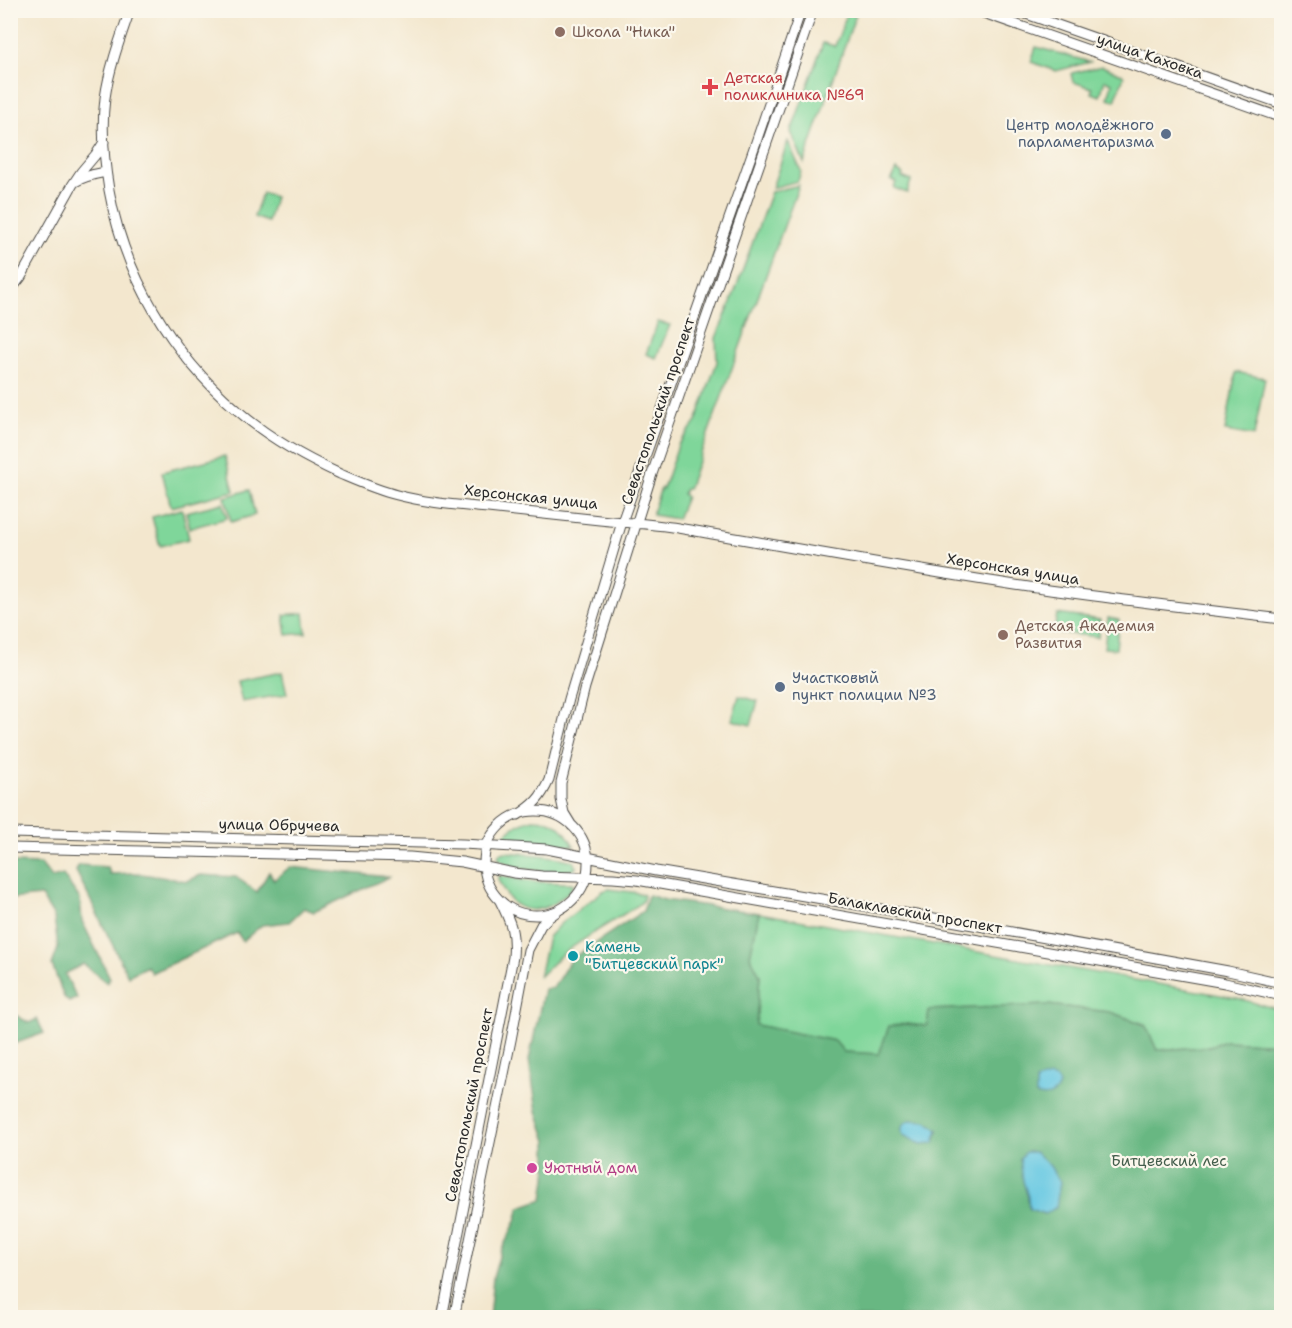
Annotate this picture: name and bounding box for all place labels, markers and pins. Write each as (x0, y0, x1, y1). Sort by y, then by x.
place label: Школа "Ника" (572, 22, 675, 42)
marker: Школа "Ника" (553, 25, 567, 39)
place label: Детская поликлиника №69 (724, 68, 864, 105)
marker: Детская поликлиника №69 (701, 78, 719, 96)
place label: Центр молодёжного парламентаризма (1006, 115, 1155, 152)
marker: Центр молодёжного парламентаризма (1159, 127, 1173, 141)
place label: Детская Академия Развития (1015, 616, 1155, 653)
marker: Детская Академия Развития (996, 628, 1010, 642)
place label: Участковый пункт полиции №3 (792, 668, 937, 705)
marker: Участковый пункт полиции №3 (773, 680, 787, 694)
place label: Камень "Битцевский парк" (585, 937, 724, 974)
marker: Камень "Битцевский парк" (566, 949, 580, 963)
place label: Уютный дом (544, 1158, 637, 1178)
marker: Уютный дом (525, 1161, 539, 1175)

